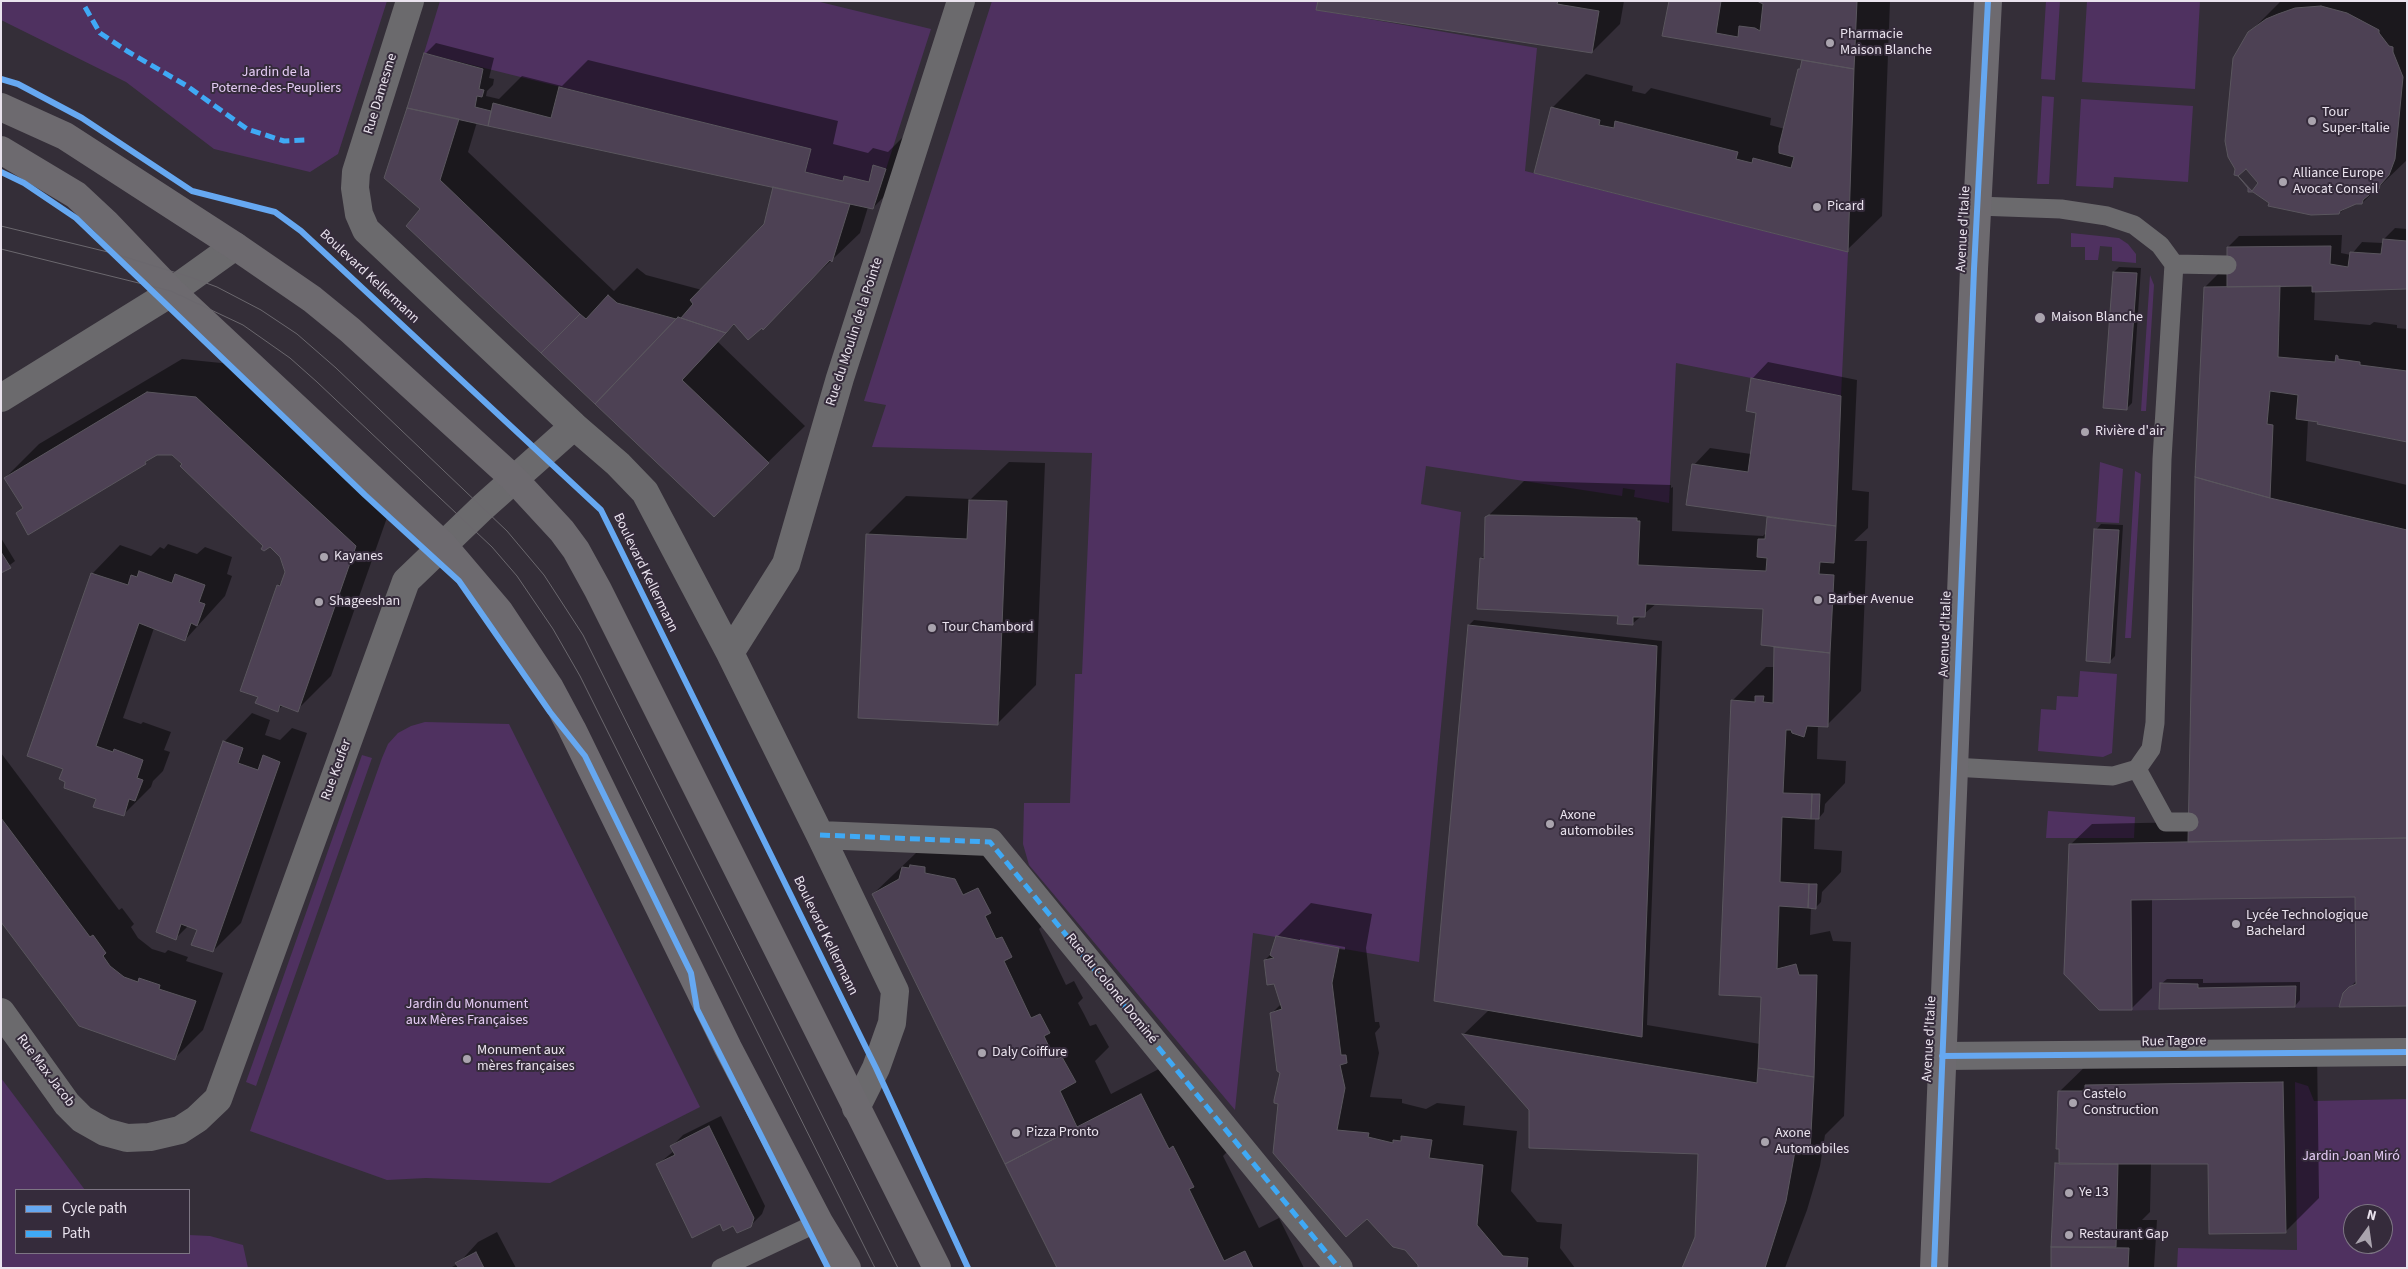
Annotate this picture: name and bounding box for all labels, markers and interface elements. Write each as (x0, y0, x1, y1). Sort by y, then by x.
place label: Pharmacie Maison Blanche (1840, 27, 1932, 59)
marker: Pharmacie Maison Blanche (1824, 37, 1836, 49)
street label: Rue Damesme (361, 51, 401, 137)
park label: Jardin de la Poterne-des-Peupliers (211, 65, 341, 98)
place label: Tour Super-Italie (2322, 105, 2390, 138)
marker: Tour Super-Italie (2306, 115, 2318, 127)
place label: Alliance Europe Avocat Conseil (2293, 166, 2384, 198)
marker: Alliance Europe Avocat Conseil (2277, 176, 2289, 188)
street label: Avenue d'Italie (1953, 185, 1975, 273)
place label: Picard (1827, 199, 1864, 215)
marker: Picard (1811, 201, 1823, 213)
street label: Boulevard Kellermann (316, 226, 422, 328)
street label: Rue du Moulin de la Pointe (823, 256, 887, 408)
place label: Maison Blanche (2051, 310, 2143, 326)
marker: Maison Blanche (2033, 311, 2047, 325)
place label: Rivière d'air (2095, 424, 2164, 440)
marker: Rivière d'air (2079, 426, 2091, 438)
street label: Boulevard Kellermann (609, 511, 681, 635)
place label: Kayanes (334, 549, 383, 565)
marker: Kayanes (318, 551, 330, 563)
street label: Avenue d'Italie (1936, 591, 1956, 677)
place label: Barber Avenue (1828, 592, 1914, 608)
place label: Shageeshan (329, 594, 400, 610)
marker: Barber Avenue (1812, 594, 1824, 606)
marker: Shageeshan (313, 596, 325, 608)
place label: Tour Chambord (942, 620, 1034, 636)
marker: Tour Chambord (926, 622, 938, 634)
street label: Rue Keufer (318, 737, 356, 803)
place label: Axone automobiles (1560, 808, 1634, 840)
marker: Axone automobiles (1544, 818, 1556, 830)
street label: Boulevard Kellermann (789, 874, 861, 998)
place label: Lycée Technologique Bachelard (2246, 908, 2368, 940)
marker: Lycée Technologique Bachelard (2230, 918, 2242, 930)
street label: Rue du Colonel Dominé (1061, 930, 1161, 1048)
street label: Avenue d'Italie (1919, 995, 1941, 1083)
park label: Jardin du Monument aux Mères Françaises (406, 997, 528, 1030)
street label: Rue Max Jacob (12, 1031, 78, 1111)
street label: Rue Tagore (2141, 1033, 2207, 1051)
place label: Monument aux mères françaises (477, 1043, 575, 1076)
place label: Daly Coiffure (992, 1045, 1067, 1061)
marker: Daly Coiffure (976, 1047, 988, 1059)
marker: Monument aux mères françaises (461, 1053, 473, 1065)
place label: Castelo Construction (2083, 1087, 2159, 1120)
marker: Castelo Construction (2067, 1097, 2079, 1109)
place label: Pizza Pronto (1026, 1125, 1099, 1141)
place label: Axone Automobiles (1775, 1126, 1849, 1158)
marker: Pizza Pronto (1010, 1127, 1022, 1139)
marker: Axone Automobiles (1759, 1136, 1771, 1148)
park label: Jardin Joan Miró (2302, 1149, 2400, 1165)
place label: Ye 13 (2079, 1185, 2109, 1201)
marker: Ye 13 (2063, 1187, 2075, 1199)
legend (15, 1189, 190, 1254)
text: Cycle path (62, 1198, 127, 1219)
north arrow (2343, 1204, 2393, 1254)
text: N (2364, 1205, 2378, 1226)
text: Path (62, 1223, 90, 1244)
place label: Restaurant Gap (2079, 1227, 2169, 1243)
marker: Restaurant Gap (2063, 1229, 2075, 1241)

